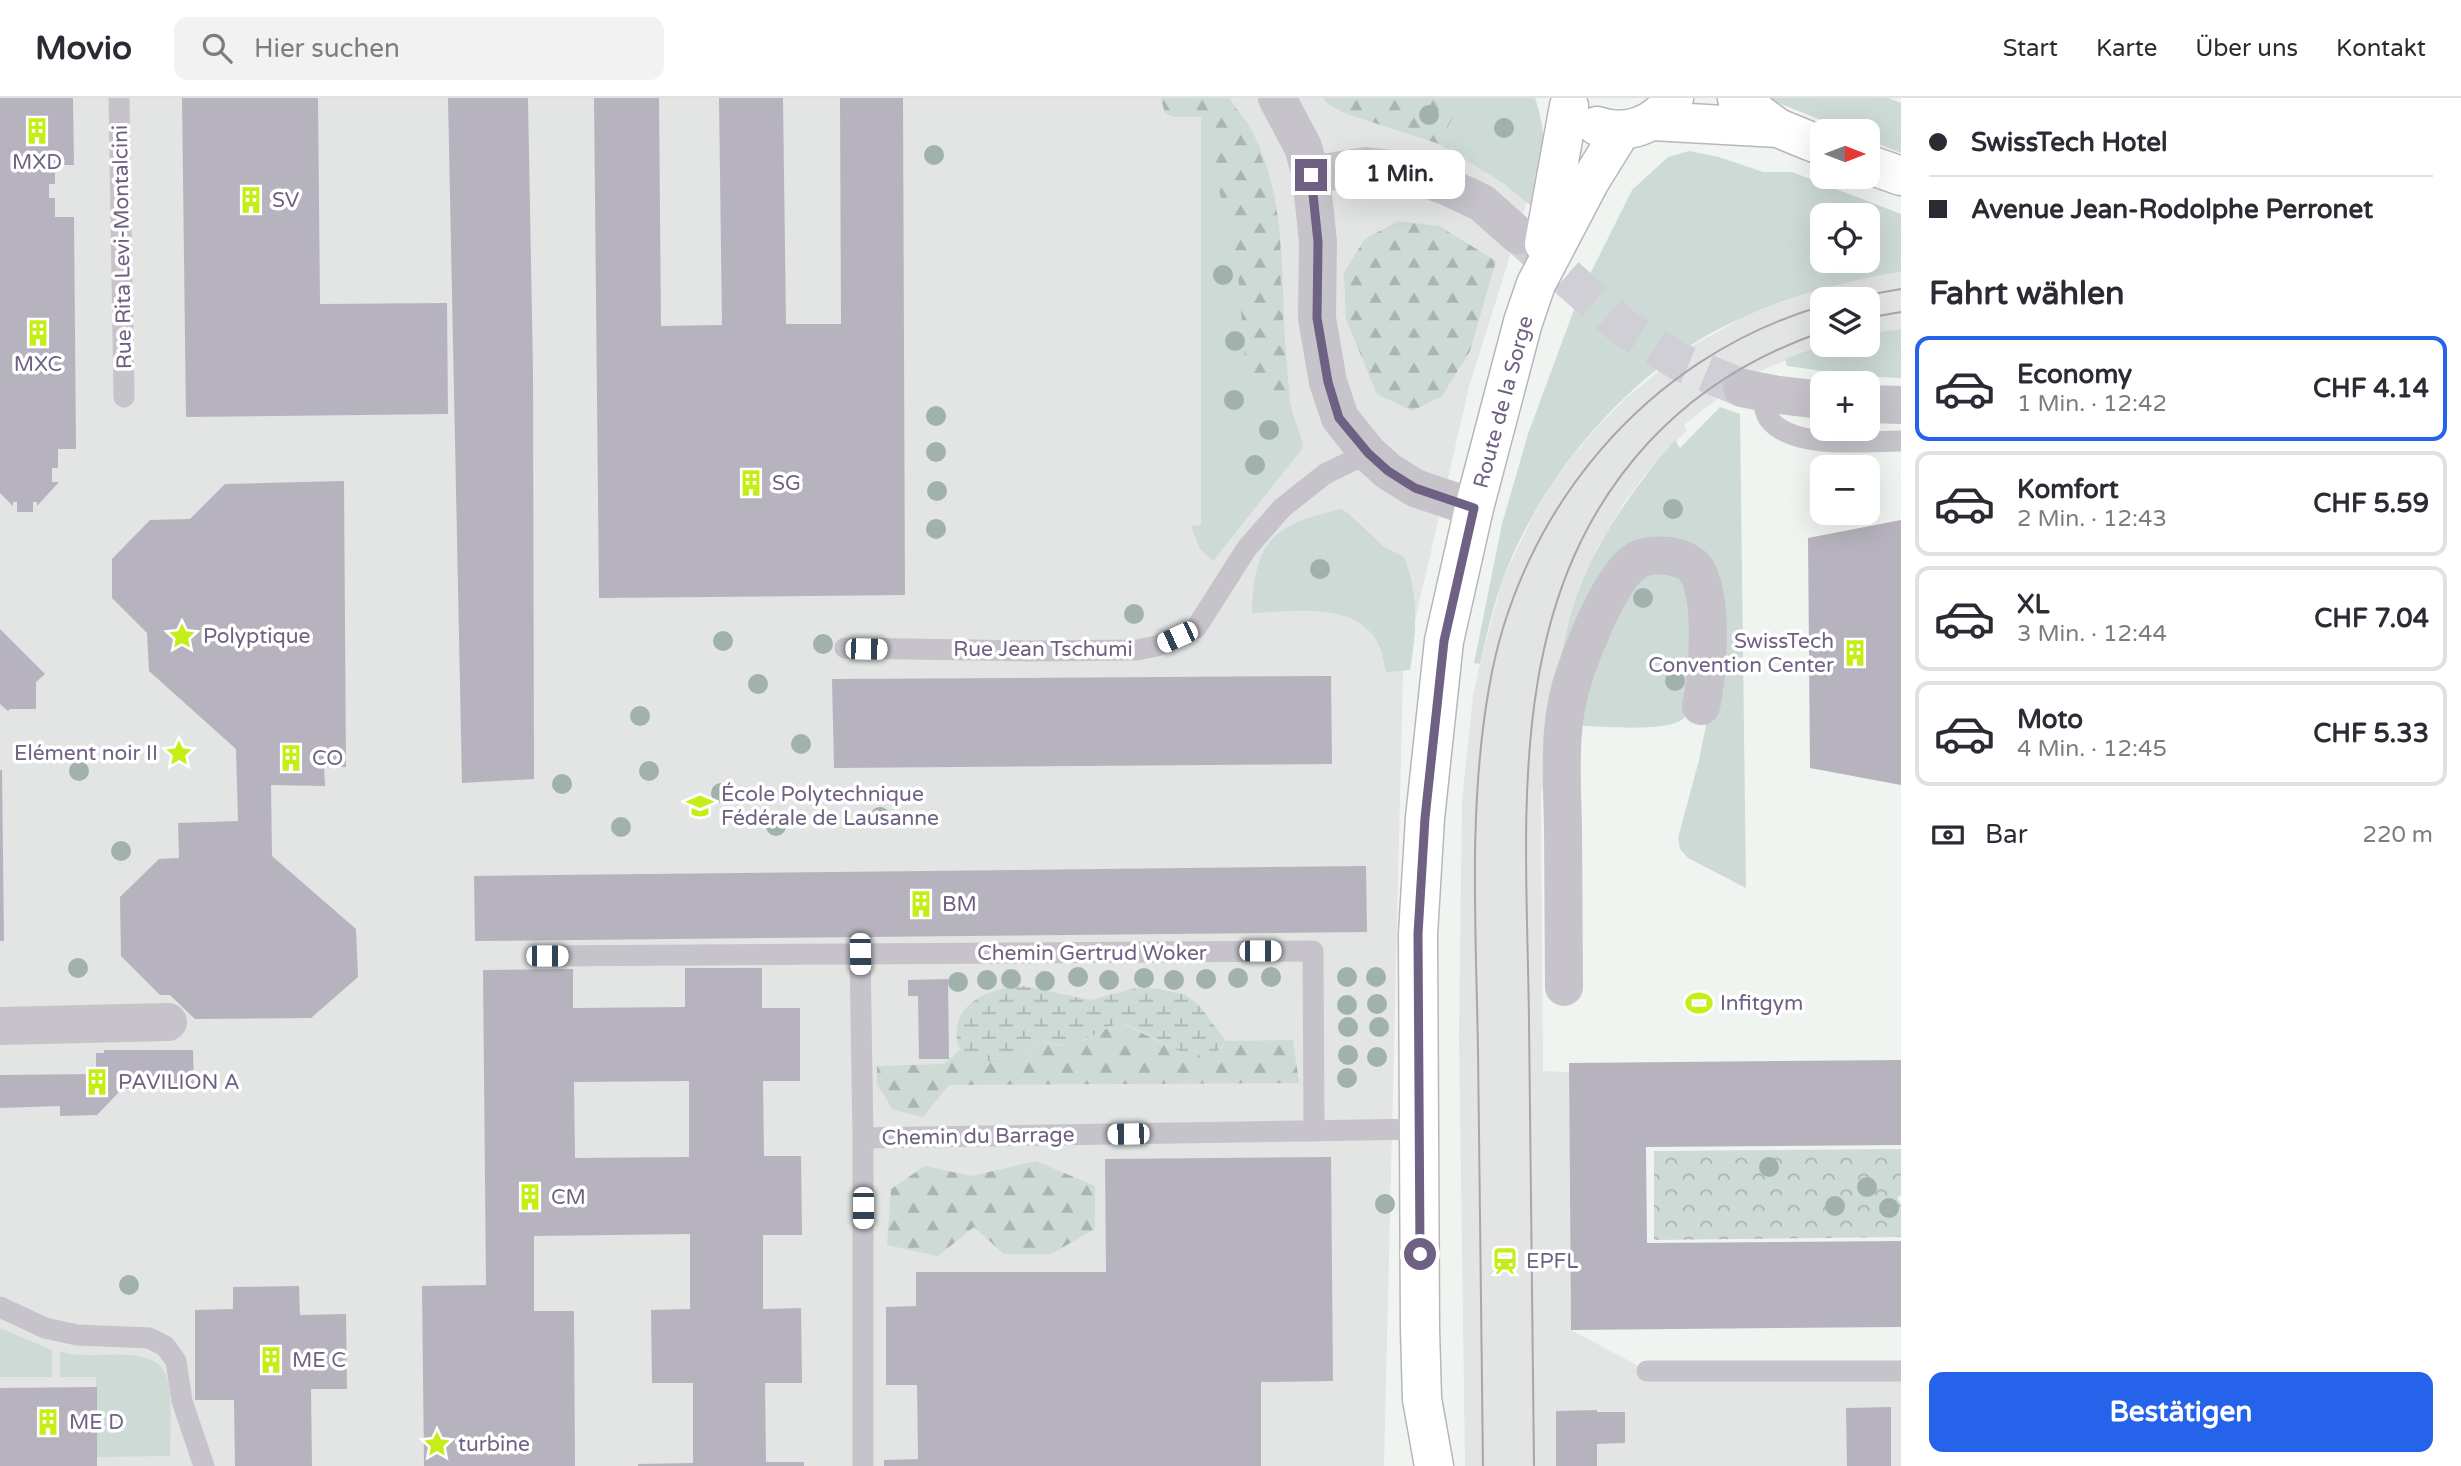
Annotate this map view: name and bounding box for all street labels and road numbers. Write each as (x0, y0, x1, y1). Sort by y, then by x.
street label: Rue Rita Levi-Montalcini (108, 125, 137, 369)
street label: Route de la Sorge (1468, 313, 1539, 491)
street label: Rue Jean Tschumi (953, 637, 1133, 662)
street label: Chemin Gertrud Woker (977, 941, 1207, 966)
street label: Chemin du Barrage (881, 1122, 1075, 1151)

